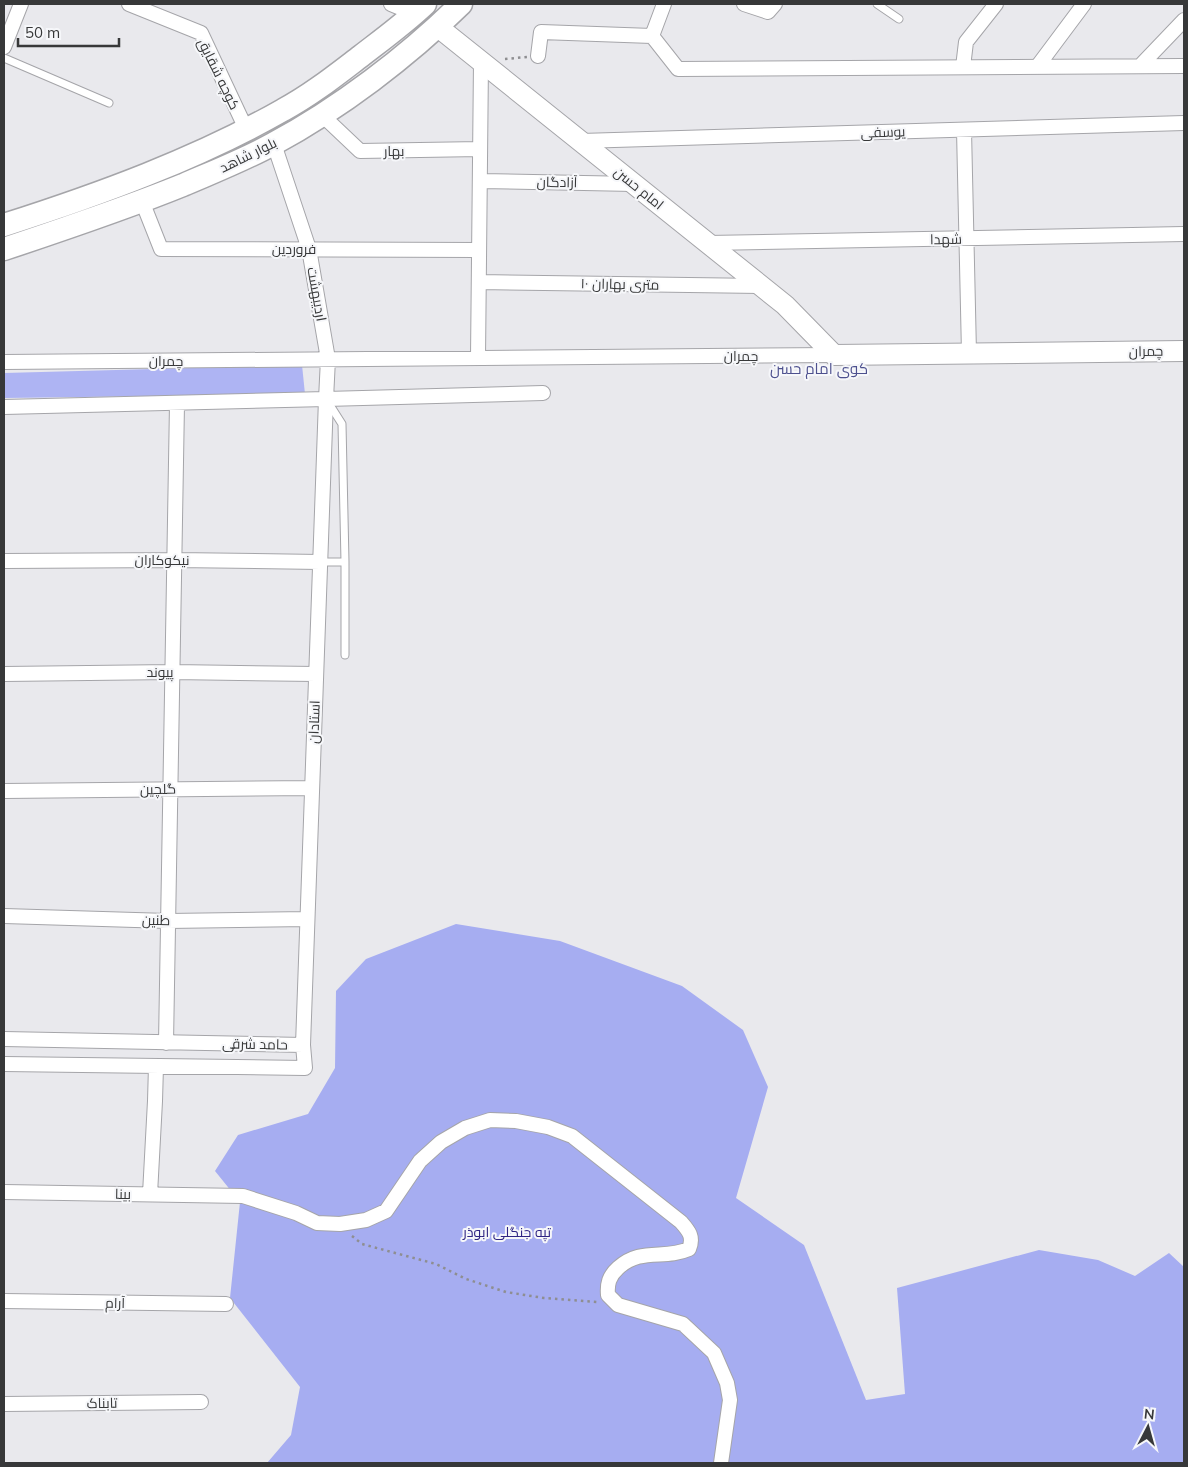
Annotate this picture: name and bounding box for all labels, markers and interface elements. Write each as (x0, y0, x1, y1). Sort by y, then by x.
scale bar (18, 15, 119, 47)
text: 50 m (25, 23, 60, 42)
street label: کوچه شقایق (193, 35, 244, 113)
street label: یوسفی (860, 122, 906, 142)
street label: بلوار شاهد (216, 133, 280, 177)
street label: بهار (382, 142, 405, 160)
street label: امام حسن (610, 163, 667, 214)
street label: آزادگان (536, 173, 578, 191)
street label: شهدا (930, 230, 962, 248)
street label: فروردین (272, 240, 316, 258)
street label: اردیبهشت (303, 265, 331, 323)
street label: ۱۰ متری بهاران (580, 274, 660, 294)
street label: چمران (1129, 342, 1163, 361)
street label: چمران (724, 347, 758, 366)
street label: چمران (149, 352, 183, 371)
district label: کوی امام حسن (770, 359, 868, 379)
street label: نیکوکاران (135, 551, 189, 569)
street label: پیوند (146, 663, 174, 682)
street label: استادان (304, 700, 324, 744)
street label: گلچین (140, 780, 176, 799)
street label: طنین (142, 911, 170, 929)
street label: حامد شرقی (222, 1034, 288, 1054)
street label: بینا (115, 1185, 131, 1203)
park label: تپه جنگلی ابوذر (462, 1223, 551, 1242)
street label: آرام (105, 1294, 125, 1313)
street label: تابناک (86, 1394, 118, 1412)
north arrow (1123, 1402, 1173, 1452)
text: N (1143, 1405, 1156, 1424)

